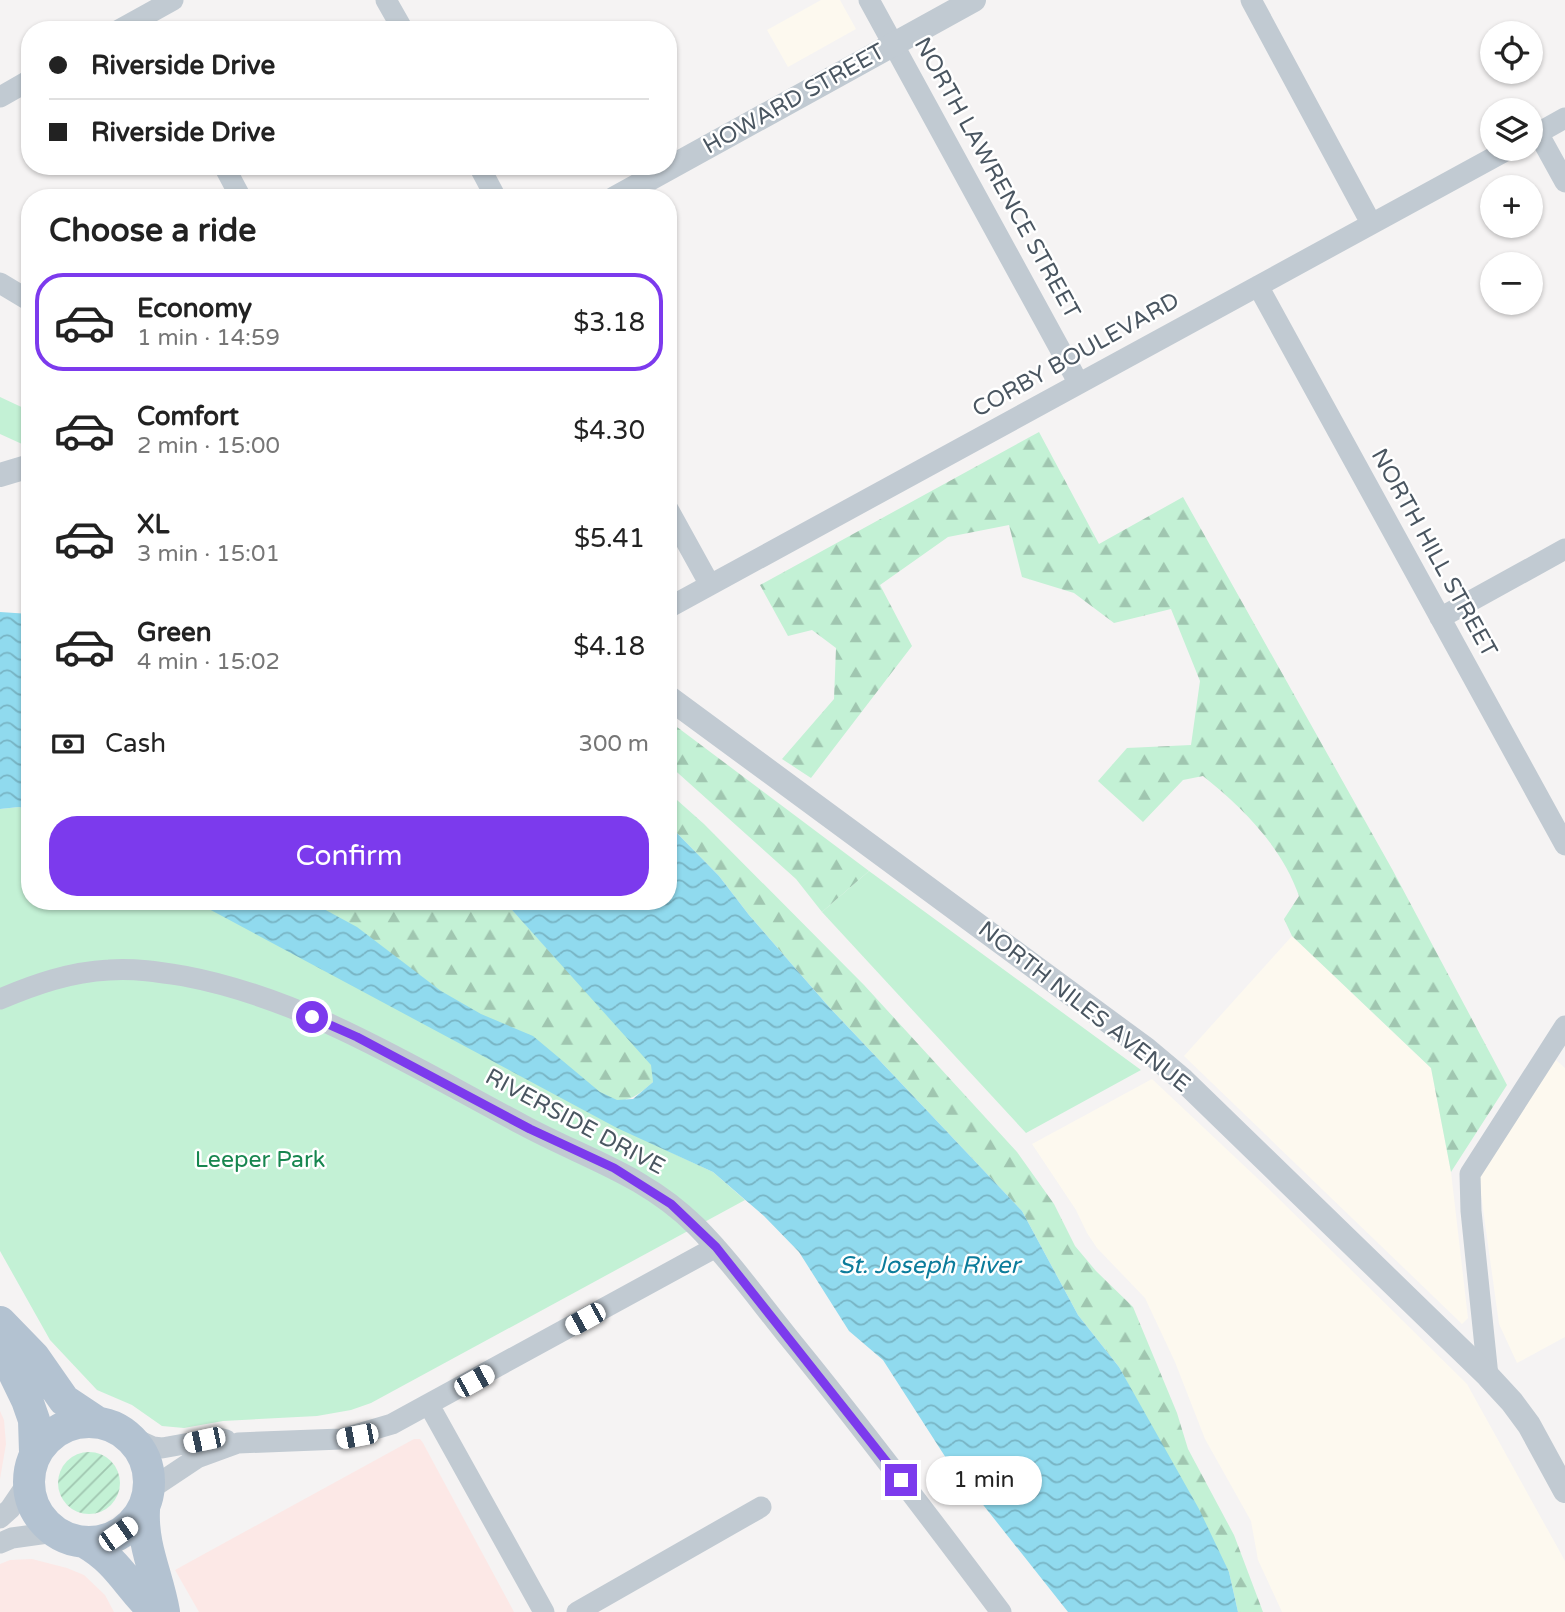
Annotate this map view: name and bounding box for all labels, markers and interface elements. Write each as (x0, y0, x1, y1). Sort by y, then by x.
map controls (1480, 21, 1543, 315)
button: locate (1480, 21, 1543, 84)
street label: NORTH LAWRENCE STREET (908, 32, 1086, 324)
street label: HOWARD STREET (698, 38, 890, 160)
text: Riverside Drive (91, 50, 275, 81)
button: layers (1480, 98, 1543, 161)
text: Riverside Drive (91, 117, 275, 148)
button: + (1480, 175, 1543, 238)
text: Choose a ride (49, 212, 256, 250)
button: − (1480, 252, 1543, 315)
street label: CORBY BOULEVARD (968, 286, 1184, 424)
icon: car (53, 291, 116, 354)
text: Economy (137, 293, 252, 324)
text: $3.18 (573, 307, 645, 338)
text: 1 min · 14:59 (137, 324, 280, 352)
icon: car (53, 399, 116, 462)
text: Comfort (137, 401, 239, 432)
text: $4.30 (573, 415, 645, 446)
text: 2 min · 15:00 (137, 432, 280, 460)
street label: NORTH HILL STREET (1365, 444, 1503, 662)
icon: car (53, 507, 116, 570)
text: XL (137, 509, 169, 540)
text: $5.41 (574, 523, 645, 554)
text: 3 min · 15:01 (137, 540, 280, 568)
icon: car (53, 615, 116, 678)
text: Green (137, 617, 212, 648)
text: $4.18 (573, 631, 645, 662)
text: 4 min · 15:02 (137, 648, 280, 676)
icon: cash (49, 725, 87, 763)
text: Cash (105, 728, 166, 759)
text: 300 m (579, 730, 649, 758)
button: Confirm (49, 816, 649, 896)
street label: NORTH NILES AVENUE (972, 916, 1196, 1098)
route start (296, 1001, 328, 1033)
street label: RIVERSIDE DRIVE (480, 1063, 670, 1181)
park label: Leeper Park (195, 1146, 325, 1174)
water label: St. Joseph River (838, 1251, 1022, 1280)
car (562, 1300, 609, 1338)
car (451, 1362, 498, 1400)
car (335, 1422, 380, 1450)
car (182, 1425, 227, 1455)
callout: 1 min (926, 1456, 1041, 1504)
route end (885, 1464, 917, 1496)
text: 1 min (953, 1466, 1015, 1494)
car (95, 1513, 142, 1555)

